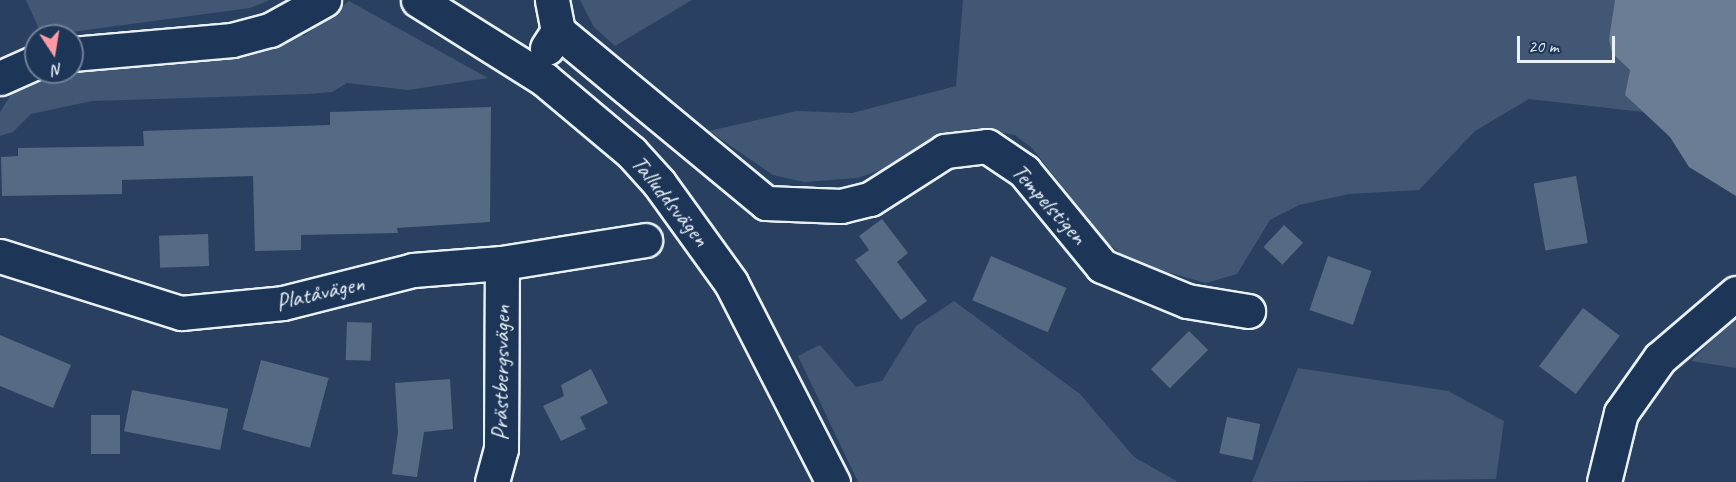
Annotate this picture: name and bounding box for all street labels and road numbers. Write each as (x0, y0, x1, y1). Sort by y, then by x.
street label: Talluddsvägen (625, 150, 715, 252)
street label: Tempelstigen (1005, 158, 1093, 250)
street label: Platåvägen (273, 269, 367, 317)
street label: Prästbergsvägen (485, 305, 517, 441)

